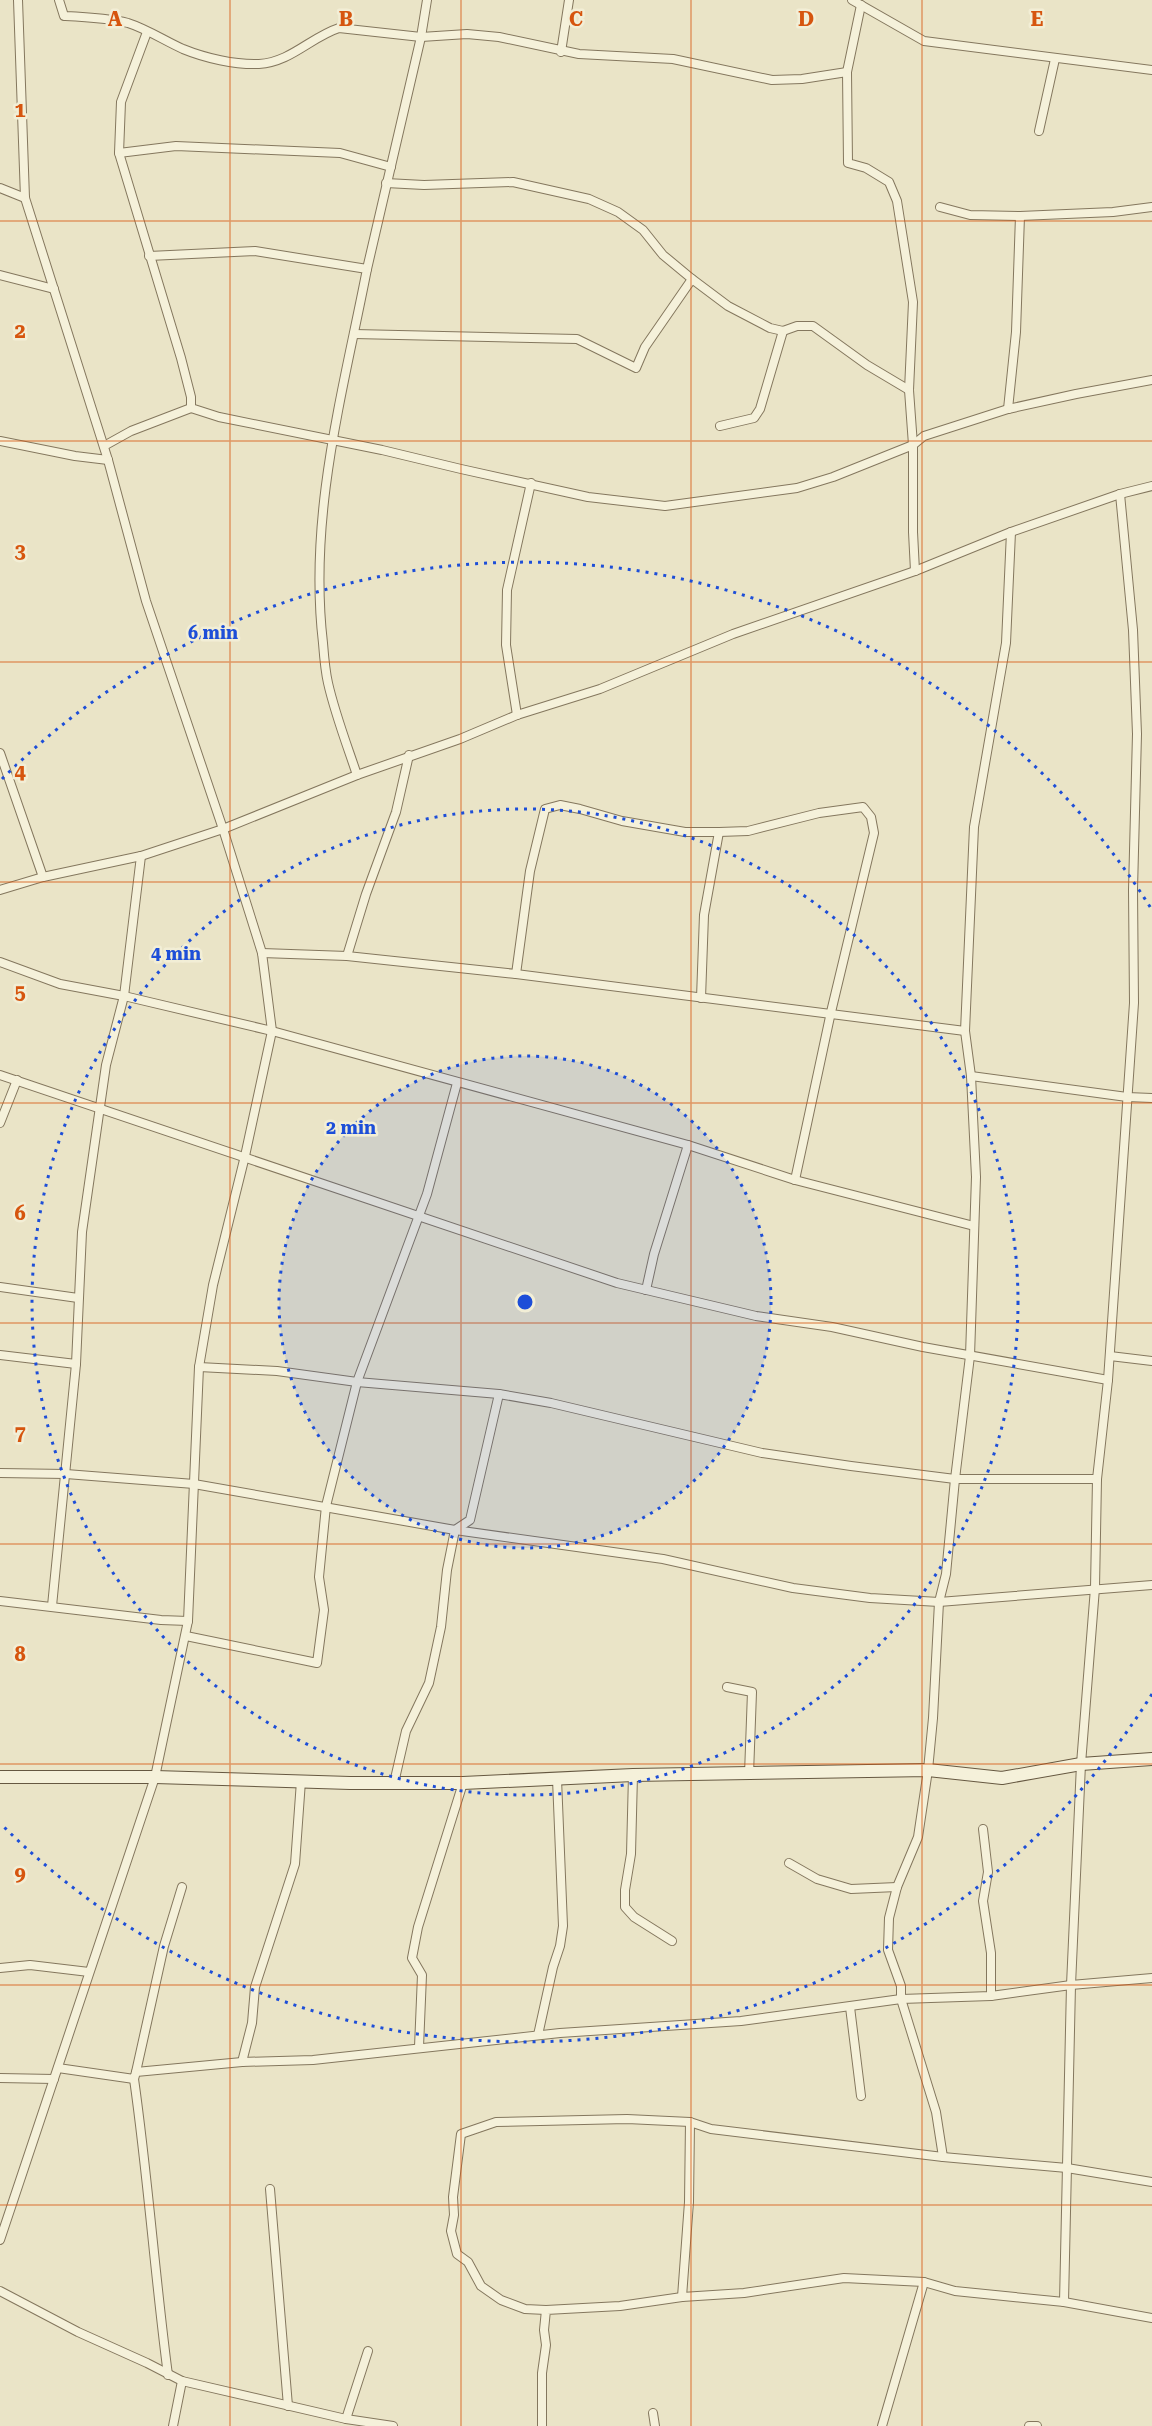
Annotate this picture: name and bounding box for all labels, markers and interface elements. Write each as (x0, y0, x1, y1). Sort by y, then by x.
text: A (108, 7, 123, 31)
text: B (339, 7, 353, 31)
text: C (569, 7, 583, 31)
text: D (798, 7, 814, 31)
text: E (1031, 7, 1044, 31)
text: 1 (14, 98, 26, 122)
text: 2 (14, 319, 26, 343)
text: 3 (14, 539, 26, 563)
text: 6 min (188, 622, 238, 643)
text: 4 (14, 760, 26, 784)
text: 4 min (151, 943, 201, 964)
text: 5 (14, 980, 26, 1004)
text: 2 min (326, 1117, 376, 1138)
text: 6 (14, 1201, 26, 1225)
centre of rings (515, 1292, 535, 1312)
text: 7 (14, 1421, 26, 1445)
text: 8 (14, 1642, 26, 1666)
text: 9 (14, 1862, 26, 1886)

